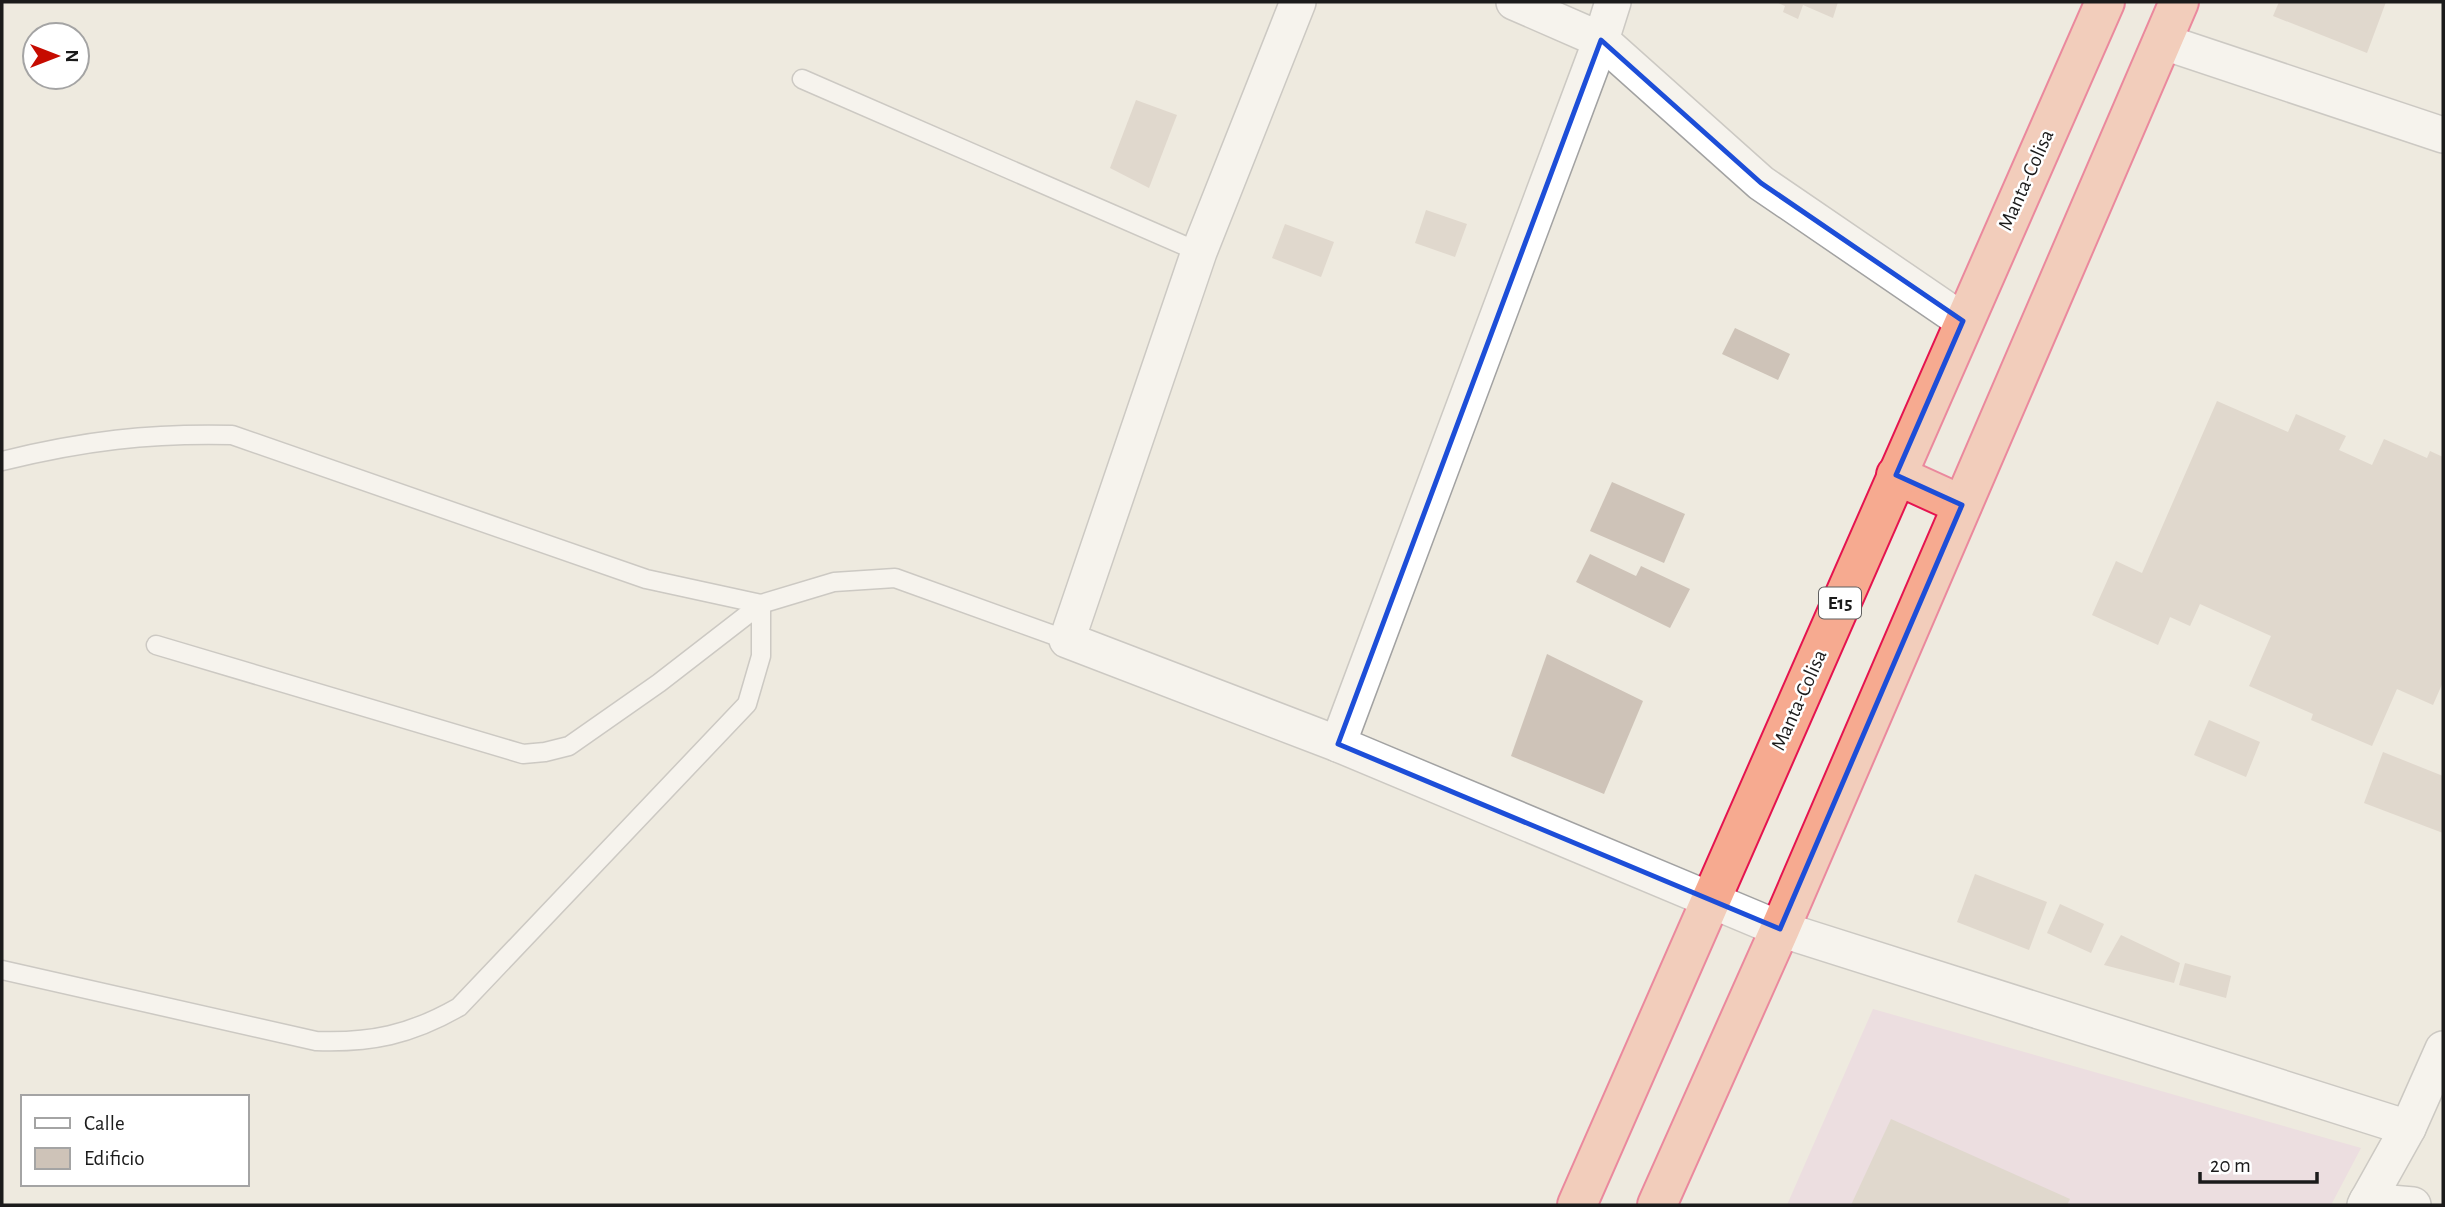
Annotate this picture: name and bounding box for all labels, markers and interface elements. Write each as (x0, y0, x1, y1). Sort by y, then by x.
north arrow (21, 21, 91, 91)
text: N (62, 49, 81, 63)
street label: Manta-Colisa (1994, 126, 2058, 234)
road number: E15 (1819, 588, 1861, 618)
street label: Manta-Colisa (1767, 646, 1831, 754)
legend (21, 1095, 248, 1186)
text: Calle (84, 1113, 125, 1134)
scale bar (2200, 1140, 2317, 1184)
text: Edificio (84, 1148, 145, 1169)
text: 20 m (2210, 1155, 2251, 1176)

